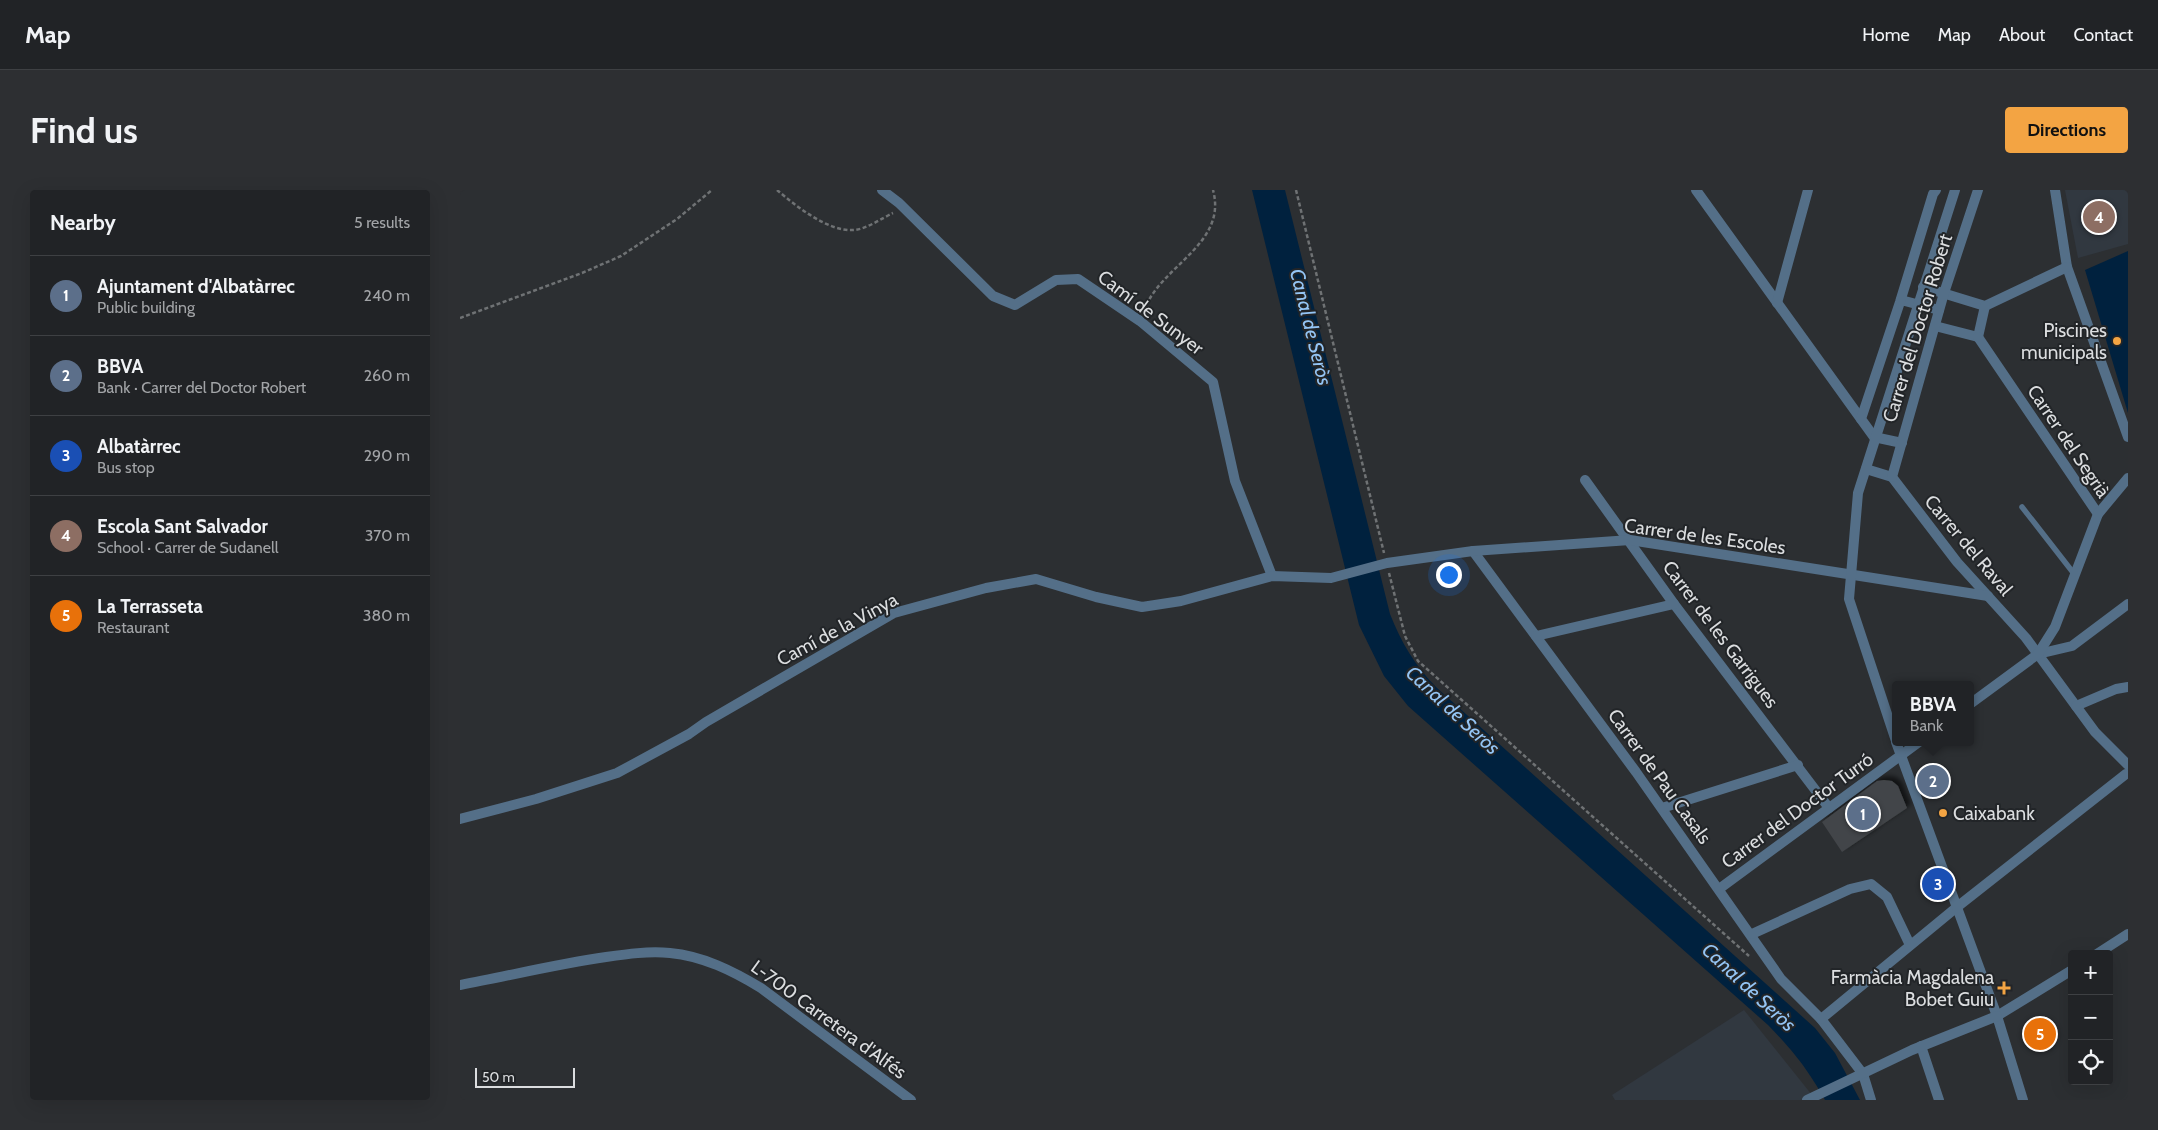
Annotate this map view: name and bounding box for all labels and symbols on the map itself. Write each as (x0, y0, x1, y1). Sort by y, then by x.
pin: 4 (2083, 198, 2115, 236)
street label: Carrer del Doctor Robert (1878, 231, 1957, 425)
street label: Camí de Sunyer (1093, 265, 1208, 360)
water label: Canal de Seròs (1285, 266, 1337, 388)
place label: Piscines municipals (2021, 319, 2107, 364)
marker: Piscines municipals (2111, 335, 2123, 347)
street label: Carrer del Segrià (2022, 381, 2115, 502)
street label: Carrer del Raval (1920, 490, 2018, 601)
street label: Carrer de les Escoles (1623, 514, 1787, 559)
street label: Carrer de les Garrigues (1658, 556, 1784, 713)
your location (1436, 562, 1462, 588)
street label: Camí de la Vinya (773, 588, 902, 671)
water label: Canal de Seròs (1401, 660, 1505, 760)
street label: Carrer de Pau Casals (1603, 704, 1716, 848)
street label: Carrer del Doctor Turró (1717, 748, 1878, 873)
pin: 2 (1917, 762, 1949, 800)
pin: 1 (1847, 795, 1879, 833)
place label: Caixabank (1953, 802, 2035, 825)
marker: Caixabank (1937, 807, 1949, 819)
pin: 3 (1922, 865, 1954, 903)
water label: Canal de Seròs (1697, 937, 1801, 1037)
street label: L-700 Carretera d'Alfés (746, 955, 911, 1084)
place label: Farmàcia Magdalena Bobet Guiu (1831, 966, 1994, 1011)
marker: Farmàcia Magdalena Bobet Guiu (1998, 982, 2010, 994)
pin: 5 (2024, 1015, 2056, 1053)
scale bar (475, 1065, 575, 1088)

